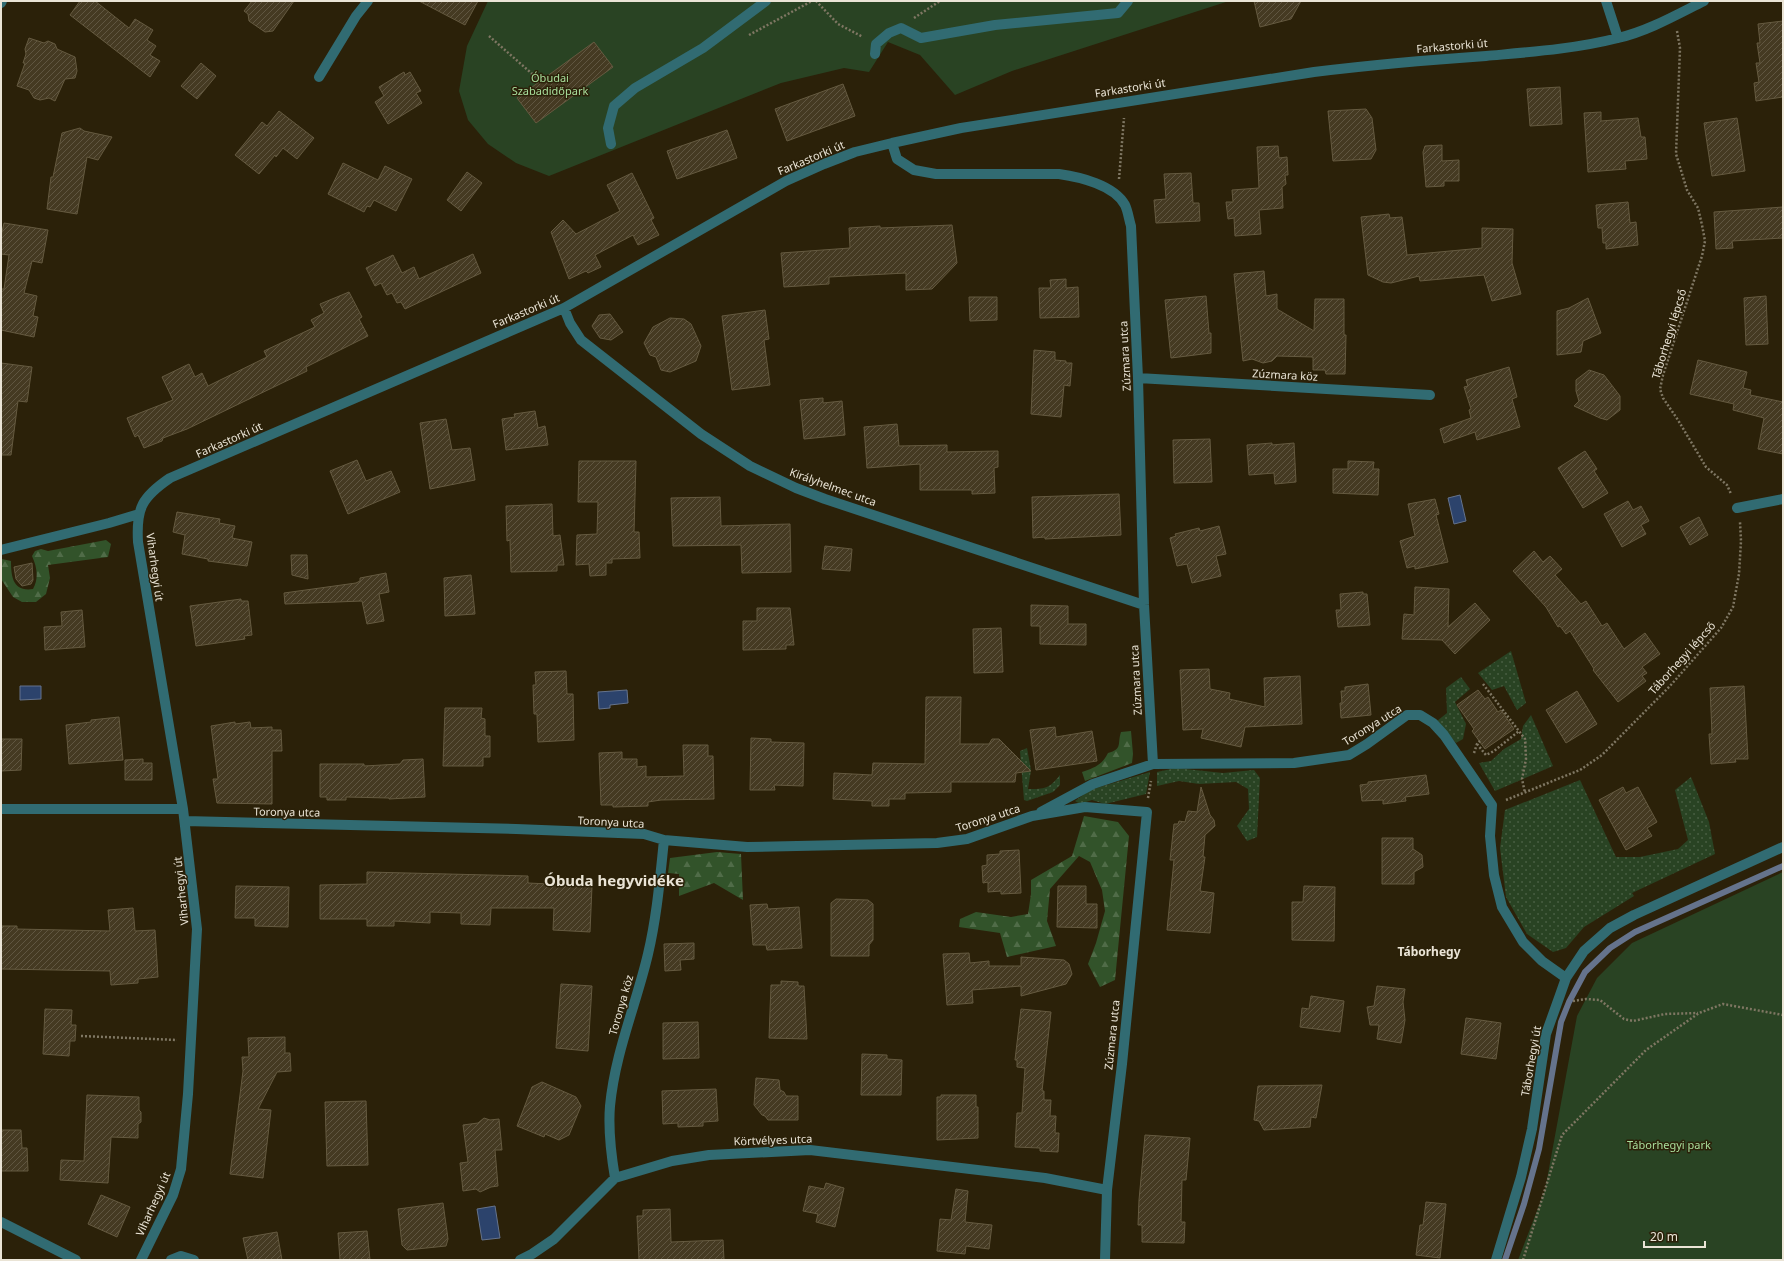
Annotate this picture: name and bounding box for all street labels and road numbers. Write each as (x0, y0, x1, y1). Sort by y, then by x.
street label: Farkastorki út (1416, 35, 1488, 56)
street label: Farkastorki út (1094, 75, 1166, 100)
street label: Farkastorki út (775, 137, 847, 178)
street label: Táborhegyi lépcső (1648, 287, 1689, 381)
street label: Farkastorki út (490, 290, 562, 331)
street label: Zúzmara utca (1115, 321, 1134, 392)
street label: Zúzmara köz (1252, 365, 1318, 384)
street label: Farkastorki út (193, 418, 264, 461)
street label: Királyhelmec utca (788, 464, 879, 509)
street label: Viharhegyi út (143, 532, 168, 602)
street label: Táborhegyi lépcső (1645, 618, 1719, 697)
street label: Zúzmara utca (1126, 645, 1145, 716)
street label: Toronya utca (1340, 701, 1404, 749)
street label: Toronya utca (954, 800, 1022, 835)
street label: Toronya utca (254, 803, 320, 820)
street label: Toronya utca (577, 812, 645, 831)
street label: Viharhegyi út (169, 856, 192, 926)
street label: Toronya köz (605, 973, 636, 1037)
street label: Zúzmara utca (1100, 999, 1123, 1071)
street label: Táborhegyi út (1517, 1025, 1544, 1097)
street label: Körtvélyes utca (733, 1131, 813, 1148)
street label: Viharhegyi út (132, 1169, 173, 1238)

